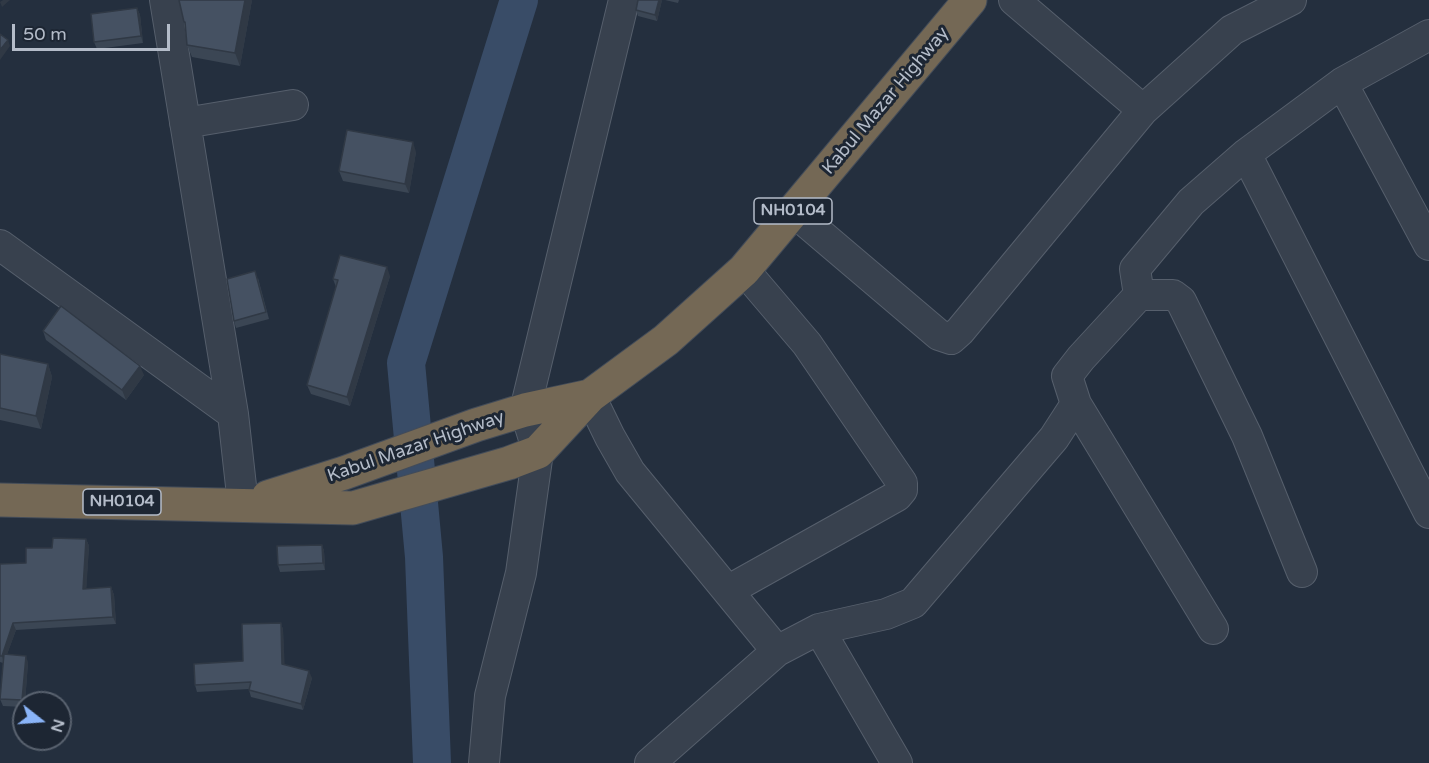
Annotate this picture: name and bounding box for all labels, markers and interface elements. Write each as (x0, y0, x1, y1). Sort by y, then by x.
scale bar (15, 12, 172, 50)
text: 50 m (23, 23, 67, 45)
street label: Kabul Mazar Highway (818, 23, 954, 179)
road number: NH0104 (754, 198, 832, 224)
street label: Kabul Mazar Highway (325, 407, 507, 487)
road number: NH0104 (83, 489, 161, 515)
north arrow (12, 691, 72, 751)
text: N (46, 717, 69, 735)

